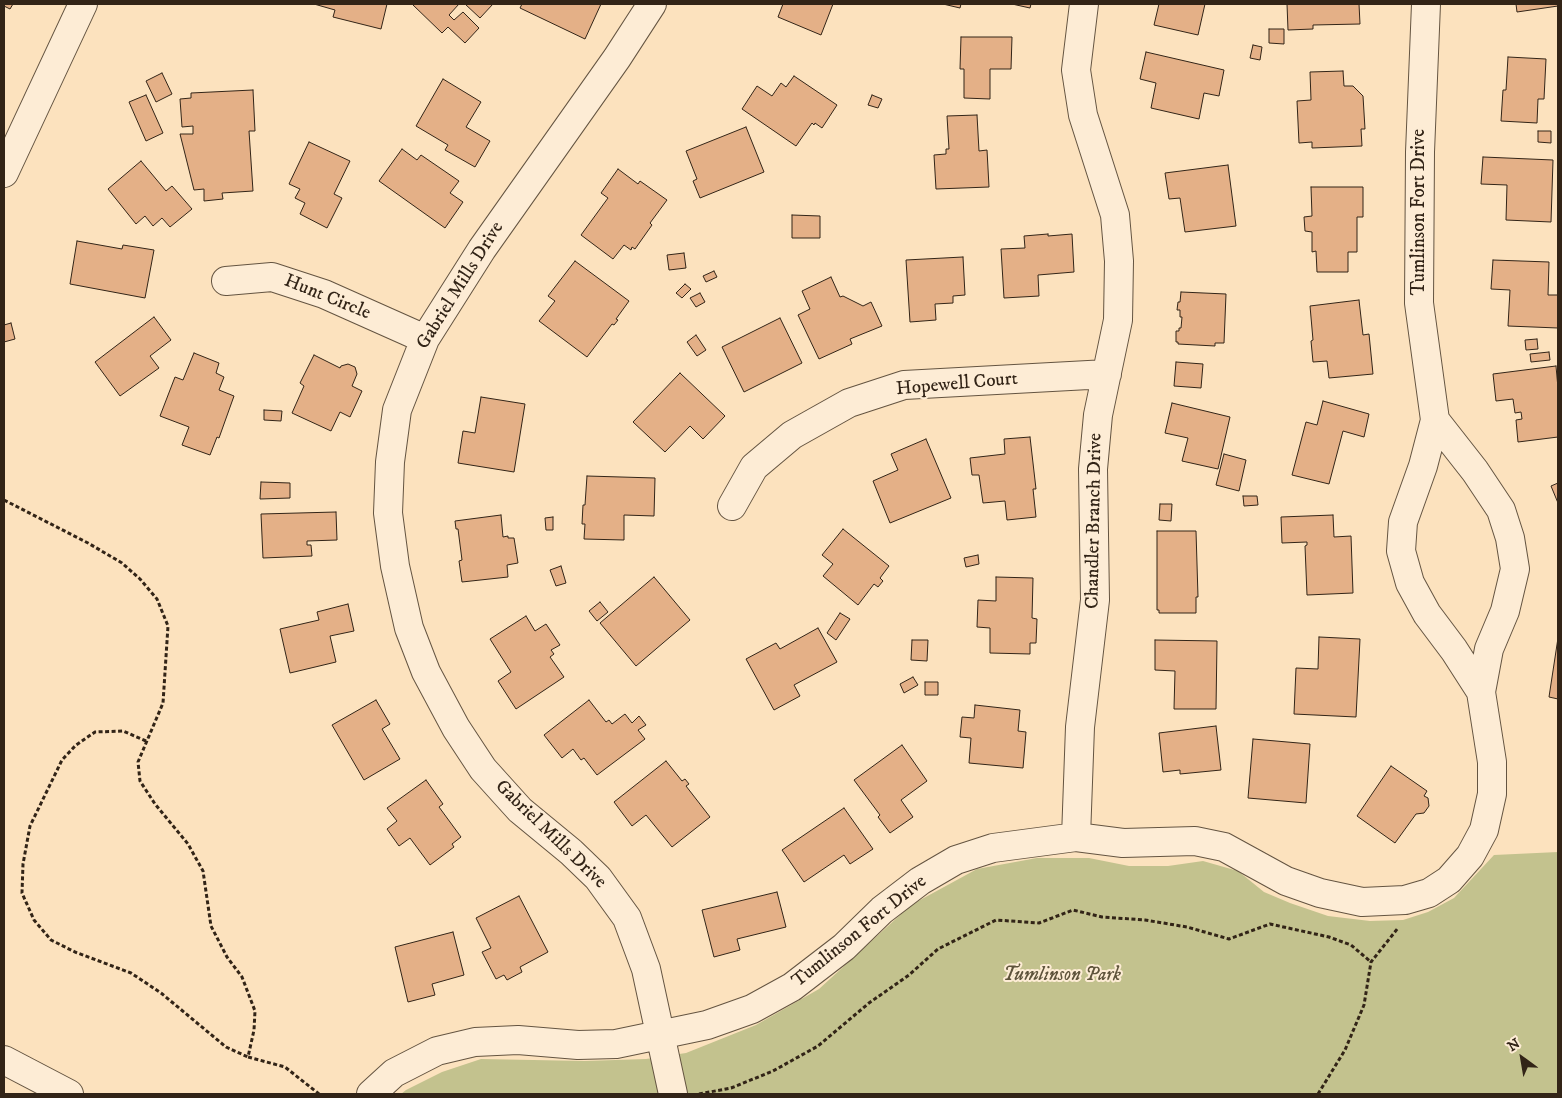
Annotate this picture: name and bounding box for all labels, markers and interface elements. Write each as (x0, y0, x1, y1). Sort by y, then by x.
street label: Tumlinson Fort Drive (1409, 129, 1431, 295)
street label: Gabriel Mills Drive (413, 218, 509, 354)
street label: Hunt Circle (281, 270, 373, 326)
street label: Hopewell Court (895, 368, 1019, 402)
street label: Chandler Branch Drive (1082, 433, 1108, 609)
street label: Gabriel Mills Drive (489, 776, 611, 894)
street label: Tumlinson Fort Drive (788, 871, 932, 993)
park label: Tumlinson Park (1003, 965, 1121, 987)
north arrow (1497, 1033, 1547, 1083)
text: N (1504, 1035, 1524, 1056)

